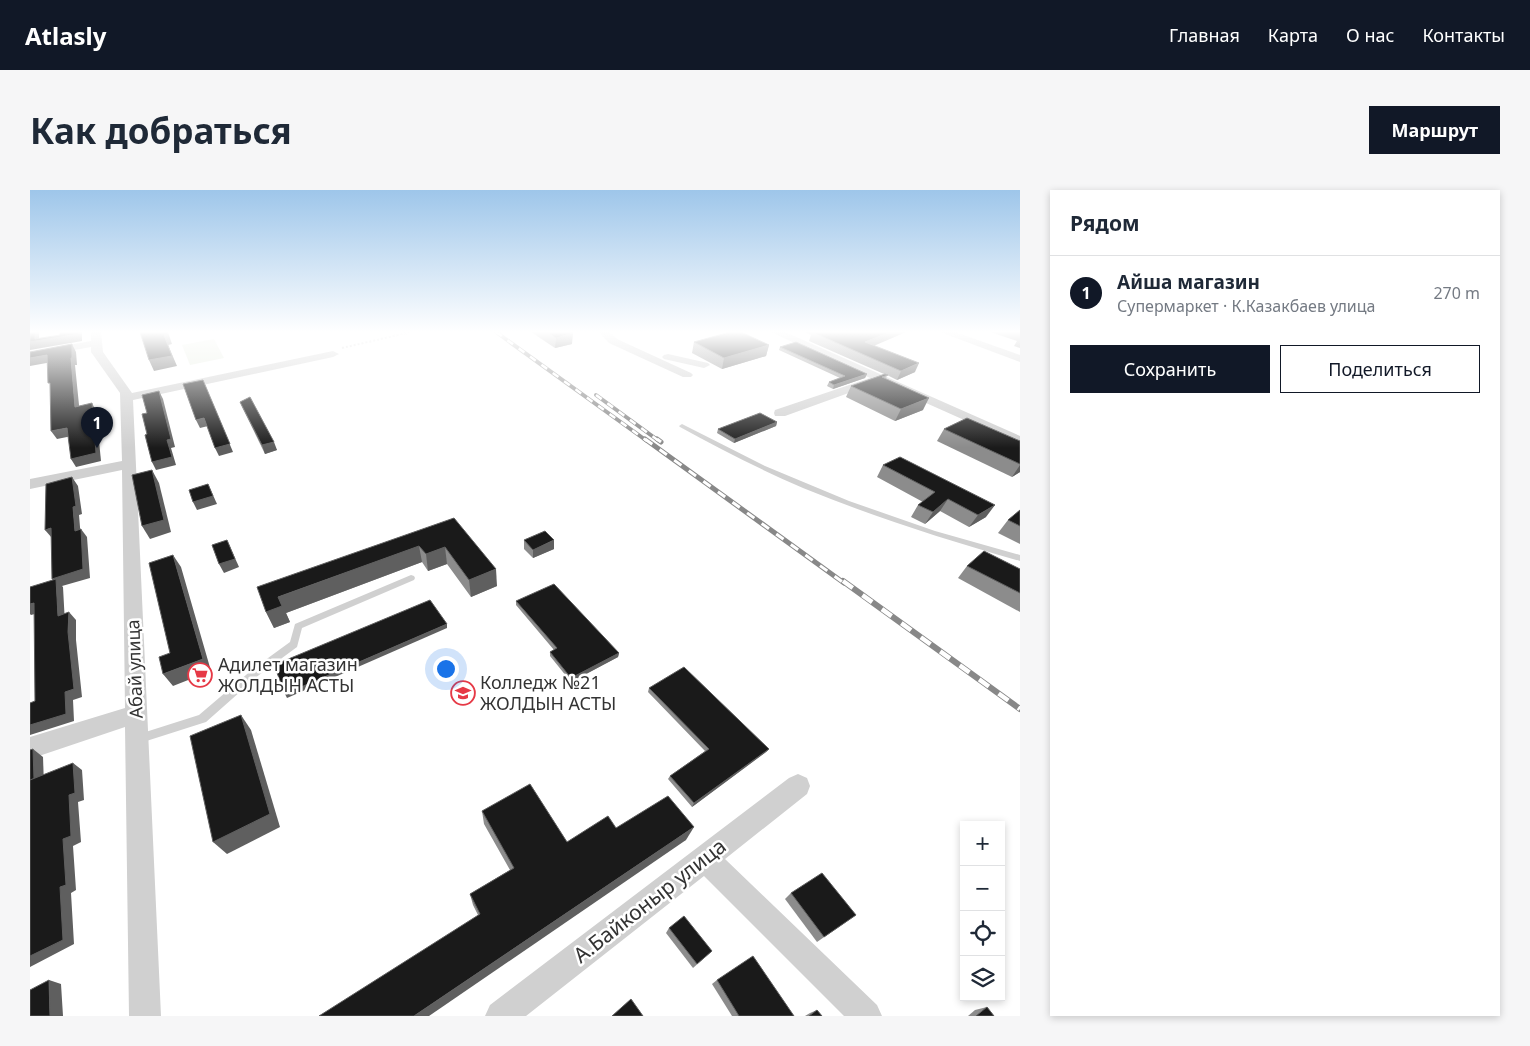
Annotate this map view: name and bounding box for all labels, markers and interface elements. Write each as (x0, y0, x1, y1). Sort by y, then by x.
text: Atlasly (25, 19, 106, 52)
text: Главная (1169, 23, 1240, 47)
text: Карта (1268, 23, 1318, 47)
text: О нас (1346, 23, 1394, 47)
text: Контакты (1422, 23, 1505, 47)
button: Маршрут (1369, 106, 1500, 154)
text: Как добраться (30, 107, 292, 154)
text: Рядом (1070, 209, 1140, 237)
text: Айша магазин (1117, 269, 1260, 295)
text: 1 (1081, 282, 1091, 304)
text: 270 m (1433, 282, 1480, 304)
text: Супермаркет · К.Казакбаев улица (1117, 295, 1375, 317)
button: Сохранить (1070, 345, 1270, 393)
button: Поделиться (1280, 345, 1480, 393)
pin: 1 (81, 407, 113, 448)
street label: Абай улица (120, 619, 148, 719)
place label: Адилет магазин ЖОЛДЫН АСТЫ (218, 652, 358, 697)
your location (433, 656, 459, 682)
supermarket icon: Адилет магазин ЖОЛДЫН АСТЫ (187, 662, 213, 688)
place label: Колледж №21 ЖОЛДЫН АСТЫ (480, 670, 616, 715)
school or university icon: Колледж №21 ЖОЛДЫН АСТЫ (450, 680, 476, 706)
map controls (960, 821, 1005, 1001)
button: + (960, 821, 1005, 866)
street label: А.Байконыр улица (567, 832, 731, 969)
button: − (960, 866, 1005, 911)
button: locate (960, 911, 1005, 956)
button: layers (960, 956, 1005, 1001)

